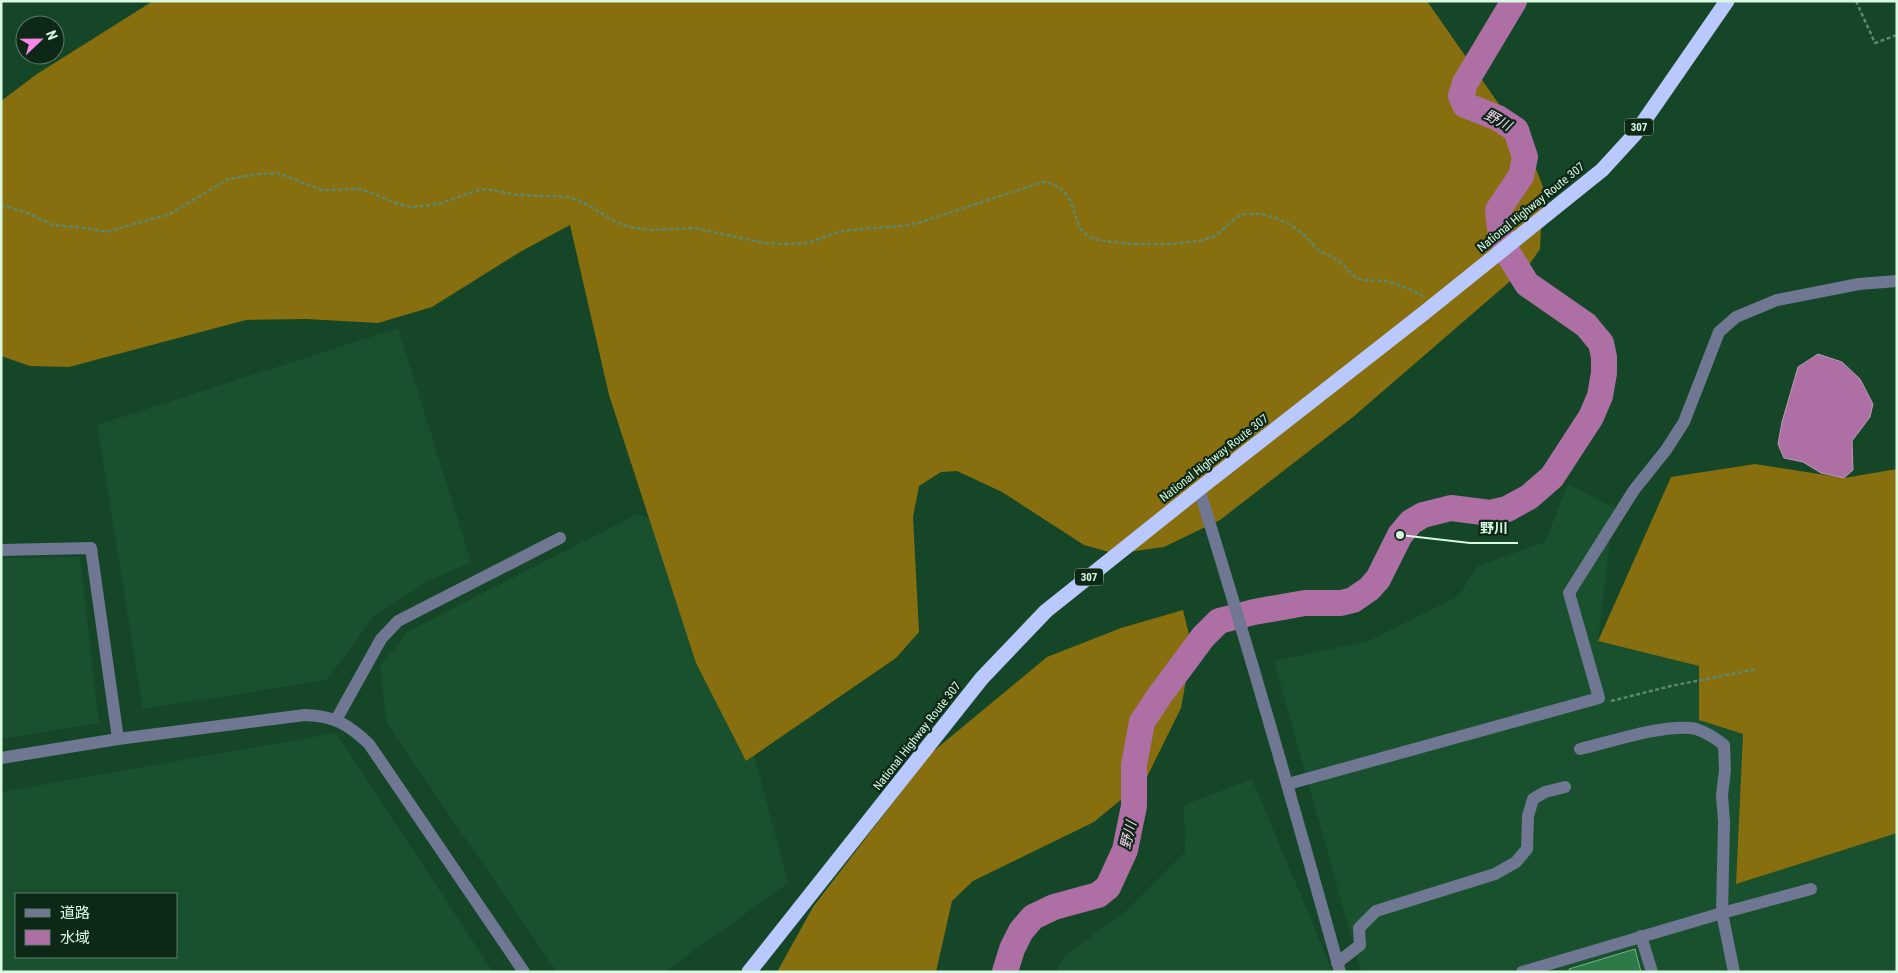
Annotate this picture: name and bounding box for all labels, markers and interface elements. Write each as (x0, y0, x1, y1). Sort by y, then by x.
north arrow (15, 15, 65, 65)
text: N (43, 28, 61, 42)
water label: 野川 (1482, 106, 1516, 135)
road number: 307 (1625, 118, 1653, 136)
street label: National Highway Route 307 (1475, 159, 1587, 254)
street label: National Highway Route 307 (1157, 411, 1271, 505)
callout: 野川 (1470, 514, 1518, 543)
text: 野川 (1480, 520, 1508, 536)
road number: 307 (1075, 568, 1103, 586)
street label: National Highway Route 307 (870, 679, 964, 793)
water label: 野川 (1117, 818, 1140, 851)
legend (15, 893, 178, 958)
text: 道路 (60, 904, 90, 922)
text: 水域 (60, 929, 90, 947)

